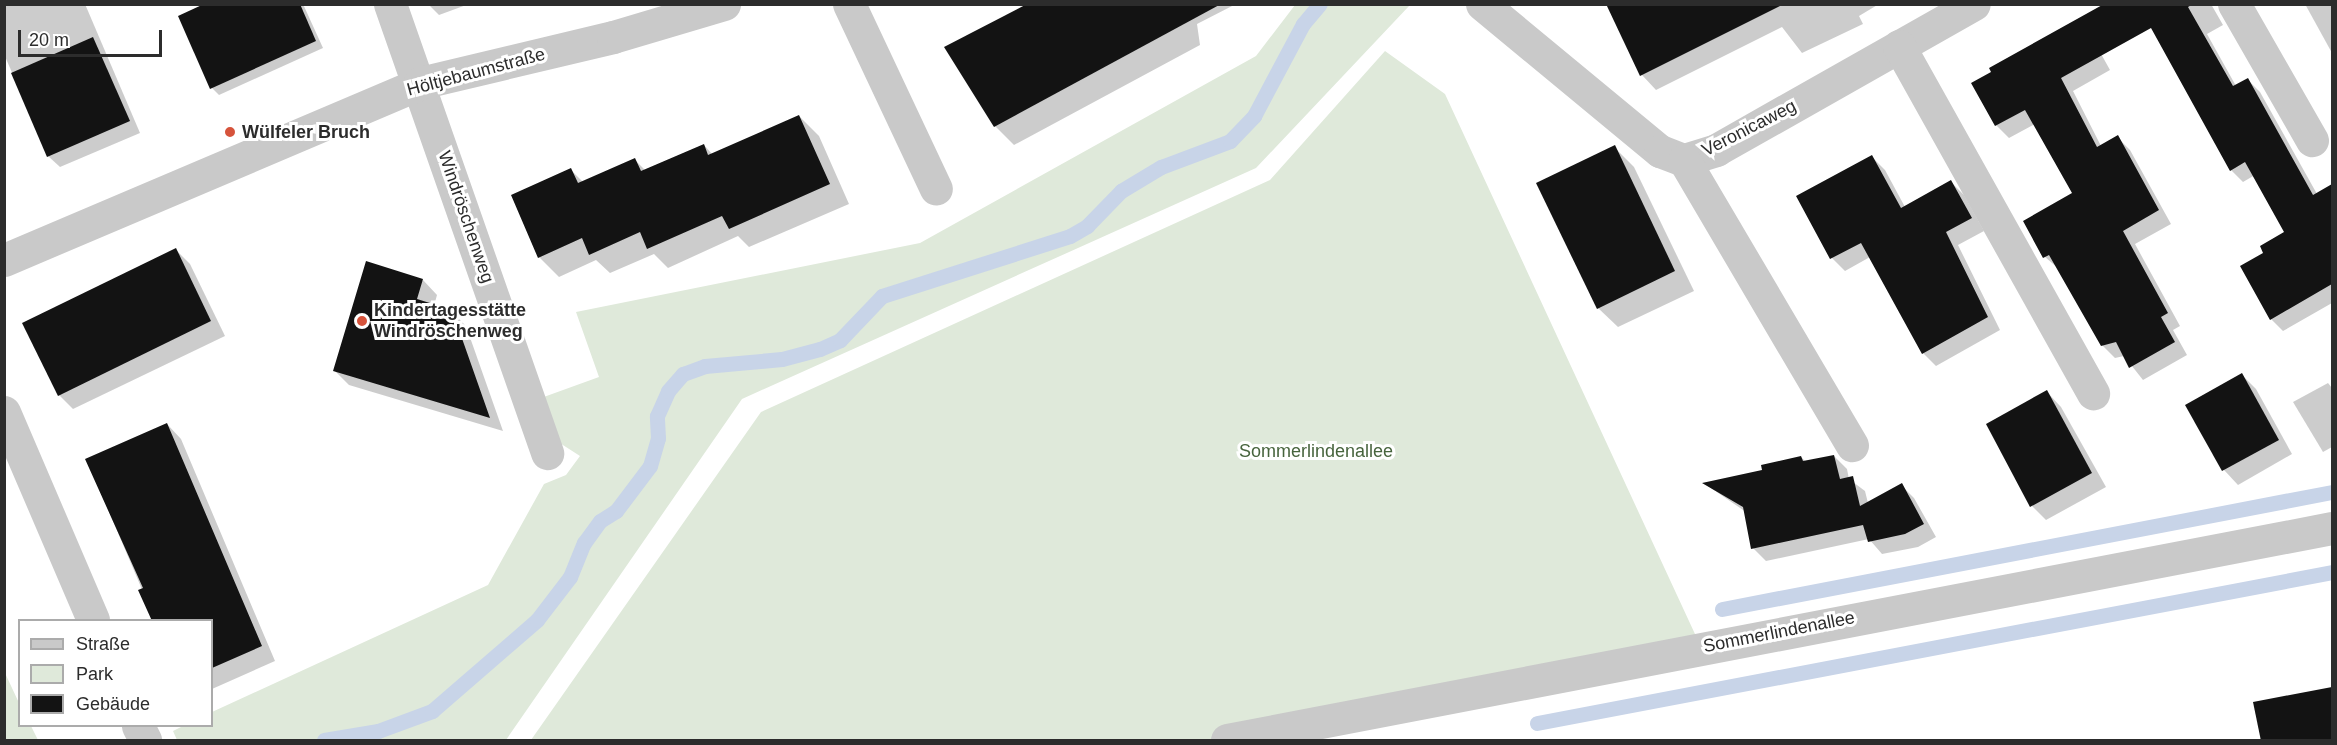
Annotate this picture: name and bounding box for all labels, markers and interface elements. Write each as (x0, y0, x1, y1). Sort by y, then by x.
scale bar (21, 18, 165, 56)
text: 20 m (29, 30, 69, 50)
street label: Höltjebaumstraße (405, 43, 547, 101)
street label: Veronicaweg (1698, 95, 1800, 161)
place label: Wülfeler Bruch (242, 121, 370, 143)
marker: Wülfeler Bruch (223, 125, 237, 139)
street label: Windröschenweg (433, 148, 499, 286)
place label: Kindertagesstätte Windröschenweg (374, 300, 526, 342)
marker: Kindertagesstätte Windröschenweg (355, 314, 369, 328)
park label: Sommerlindenallee (1239, 440, 1393, 462)
street label: Sommerlindenallee (1701, 607, 1857, 657)
legend (18, 619, 213, 727)
text: Straße (76, 634, 130, 654)
text: Park (76, 664, 113, 684)
text: Gebäude (76, 694, 150, 714)

